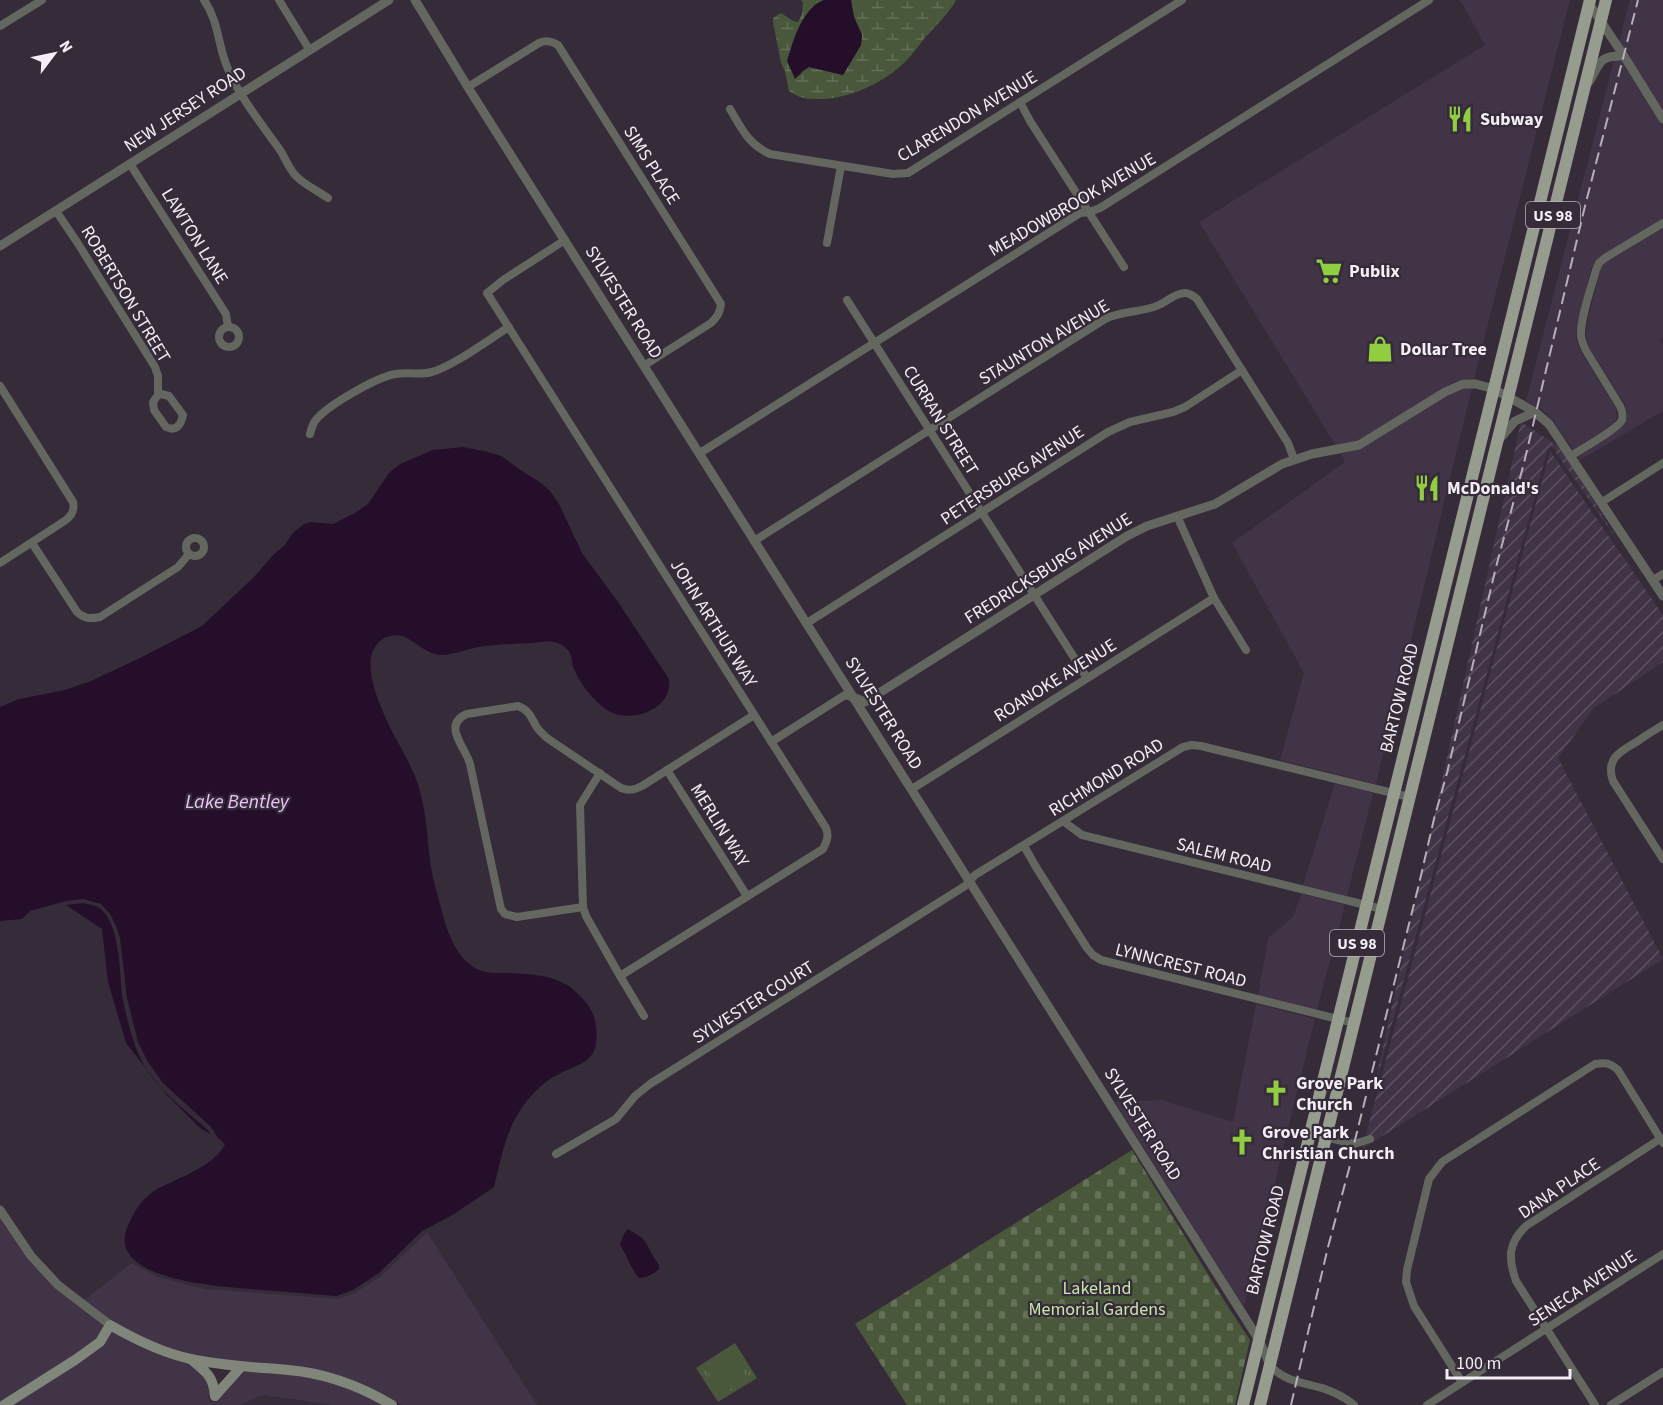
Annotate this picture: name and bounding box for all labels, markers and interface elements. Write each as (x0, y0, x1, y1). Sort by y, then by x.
north arrow (24, 24, 84, 84)
text: N (54, 36, 78, 57)
street label: NEW JERSEY ROAD (119, 61, 251, 158)
street label: CLARENDON AVENUE (892, 65, 1042, 168)
restaurant icon: Subway (1445, 104, 1475, 134)
place label: Subway (1480, 107, 1544, 132)
street label: SIMS PLACE (617, 121, 686, 210)
street label: MEADOWBROOK AVENUE (984, 146, 1160, 263)
street label: LAWTON LANE (155, 183, 234, 289)
road number: US 98 (1526, 202, 1580, 228)
street label: ROBERTSON STREET (75, 221, 177, 368)
street label: SYLVESTER ROAD (579, 241, 668, 364)
supermarket icon: Publix (1314, 256, 1344, 286)
place label: Publix (1349, 259, 1400, 284)
street label: STAUNTON AVENUE (974, 294, 1114, 391)
shop icon: Dollar Tree (1365, 334, 1395, 364)
place label: Dollar Tree (1400, 337, 1487, 362)
street label: CURRAN STREET (897, 361, 984, 480)
street label: PETERSBURG AVENUE (936, 420, 1089, 531)
restaurant icon: McDonald's (1412, 473, 1442, 503)
place label: McDonald's (1447, 476, 1539, 501)
street label: FREDRICKSBURG AVENUE (960, 507, 1137, 630)
street label: JOHN ARTHUR WAY (664, 555, 763, 692)
street label: ROANOKE AVENUE (989, 633, 1121, 728)
street label: BARTOW ROAD (1374, 641, 1425, 755)
street label: SYLVESTER ROAD (839, 652, 928, 775)
street label: RICHMOND ROAD (1044, 732, 1169, 823)
street label: MERLIN WAY (684, 779, 755, 872)
water label: Lake Bentley (185, 788, 290, 816)
street label: SALEM ROAD (1174, 832, 1274, 879)
road number: US 98 (1330, 930, 1384, 956)
street label: LYNNCREST ROAD (1113, 937, 1249, 994)
street label: SYLVESTER COURT (688, 955, 819, 1050)
street label: SYLVESTER ROAD (1098, 1063, 1187, 1186)
place label: Grove Park Church (1296, 1071, 1383, 1117)
church icon: Grove Park Church (1261, 1078, 1291, 1108)
place label: Grove Park Christian Church (1262, 1120, 1394, 1166)
church icon: Grove Park Christian Church (1227, 1127, 1257, 1157)
street label: DANA PLACE (1513, 1152, 1605, 1225)
street label: BARTOW ROAD (1240, 1183, 1291, 1297)
street label: SENECA AVENUE (1523, 1244, 1641, 1333)
park label: Lakeland Memorial Gardens (1028, 1276, 1166, 1322)
scale bar (1447, 1342, 1570, 1380)
text: 100 m (1456, 1351, 1501, 1376)

